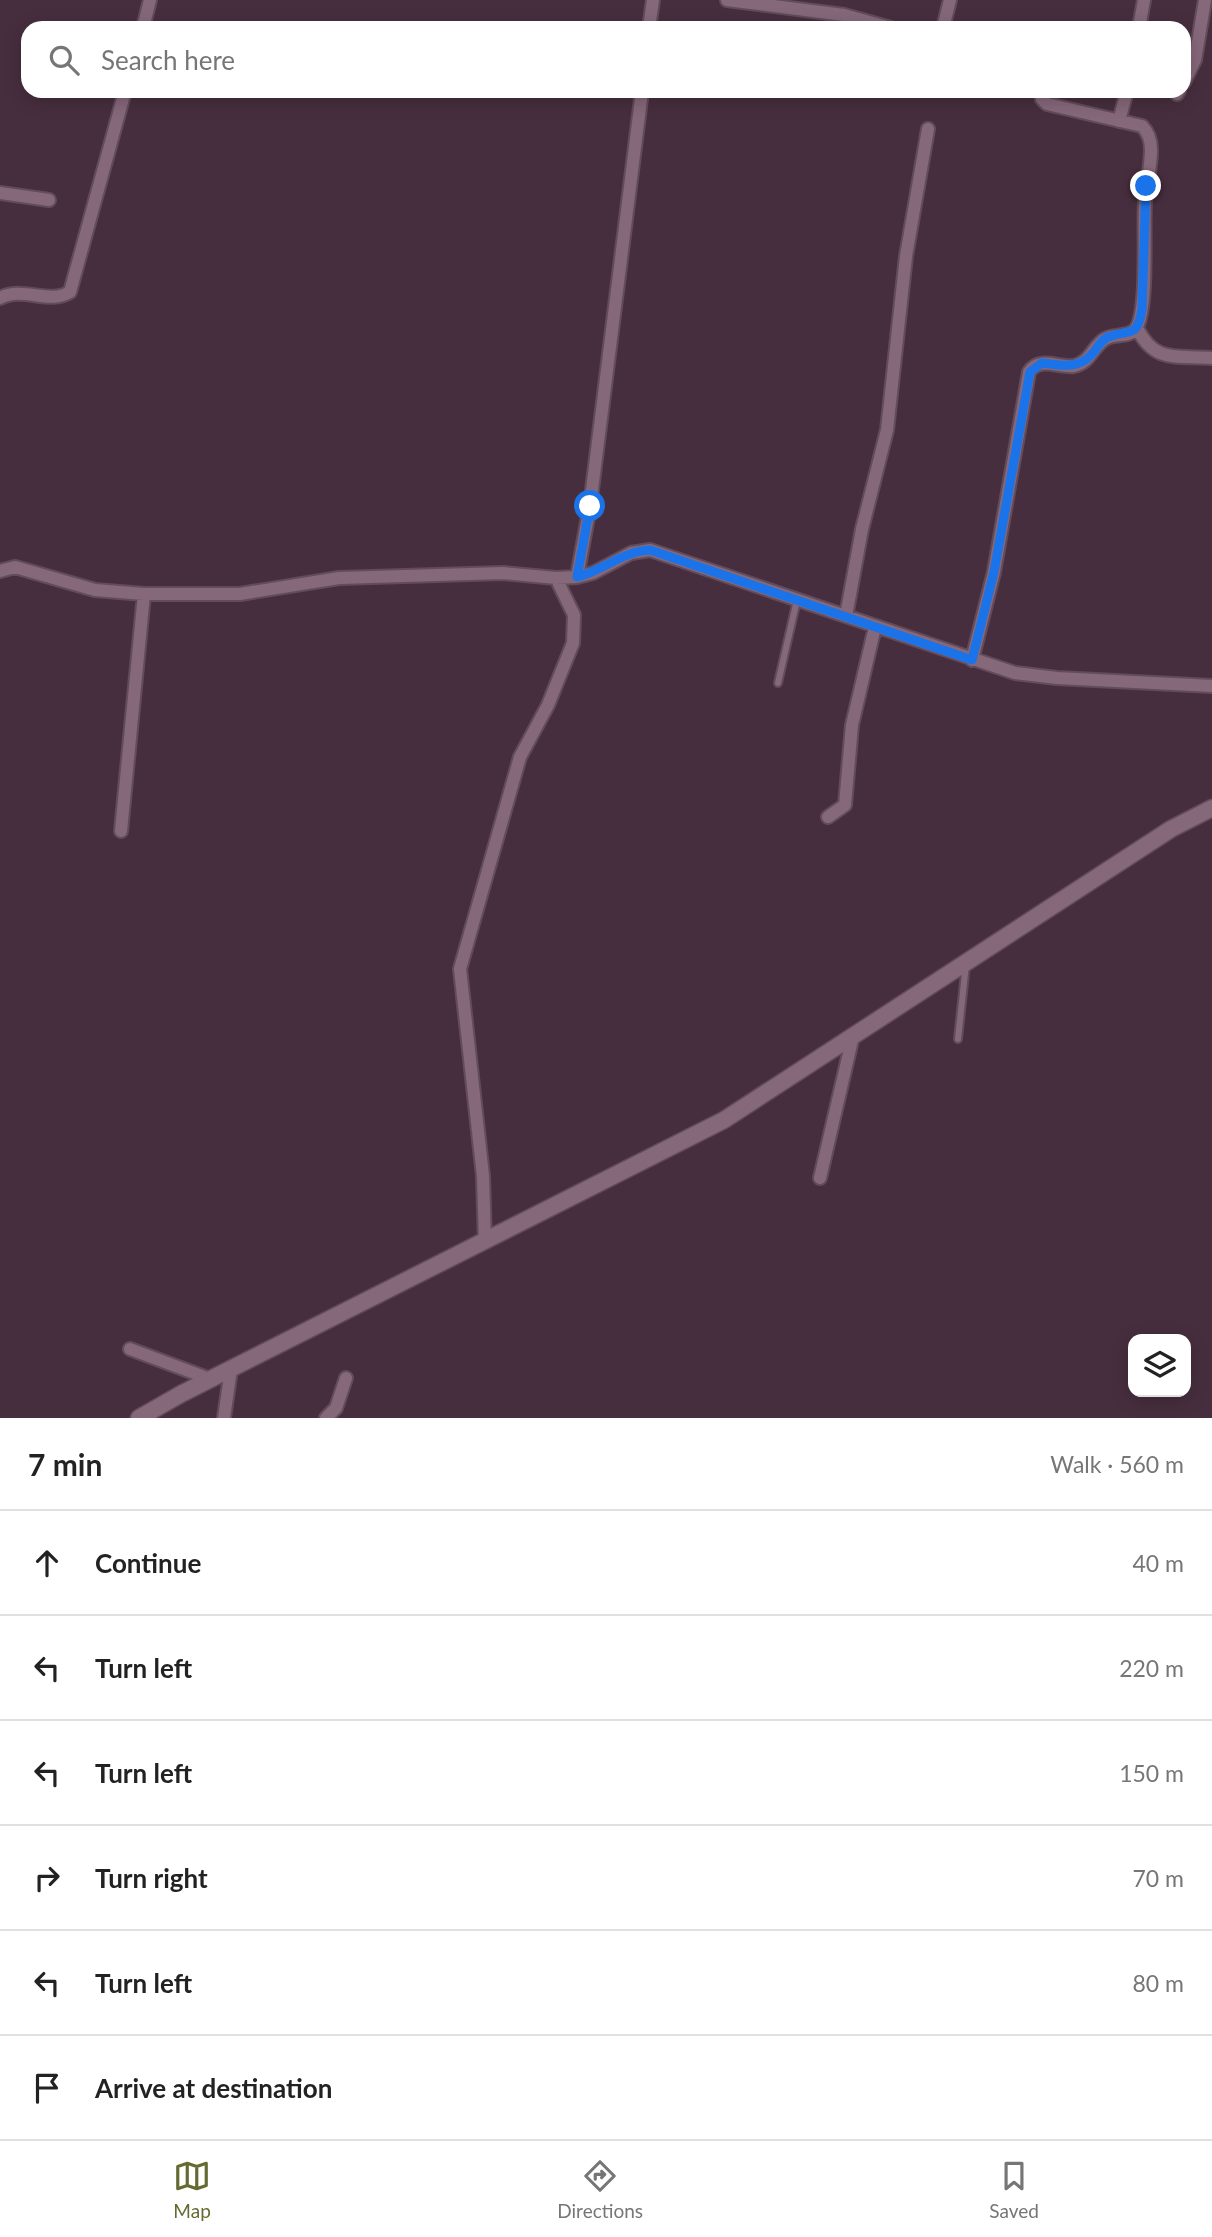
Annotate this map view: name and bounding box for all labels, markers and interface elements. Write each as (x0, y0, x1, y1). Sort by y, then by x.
search box (21, 21, 1191, 98)
icon: search (45, 41, 83, 79)
text: Search here (101, 44, 235, 76)
route end (1130, 170, 1161, 201)
route start (574, 490, 605, 521)
map controls (1128, 1334, 1191, 1397)
button: layers (1128, 1334, 1191, 1397)
text: 7 min (28, 1446, 102, 1482)
text: Walk · 560 m (1050, 1450, 1184, 1478)
icon: ahead (28, 1544, 66, 1582)
text: Continue (95, 1547, 201, 1579)
text: 40 m (1133, 1549, 1184, 1577)
icon: left (28, 1649, 66, 1687)
text: Turn left (95, 1652, 192, 1684)
text: 220 m (1119, 1654, 1184, 1682)
icon: left (28, 1754, 66, 1792)
text: Turn left (95, 1757, 192, 1789)
text: 150 m (1119, 1759, 1184, 1787)
icon: right (28, 1859, 66, 1897)
text: Turn right (95, 1862, 208, 1894)
text: 70 m (1133, 1864, 1184, 1892)
icon: left (28, 1964, 66, 2002)
text: Turn left (95, 1967, 192, 1999)
text: 80 m (1133, 1969, 1184, 1997)
icon: arrive (28, 2069, 66, 2107)
text: Arrive at destination (95, 2072, 332, 2104)
tab: Map (173, 2157, 211, 2222)
tab: Directions (557, 2157, 643, 2222)
tab: Saved (989, 2157, 1039, 2222)

